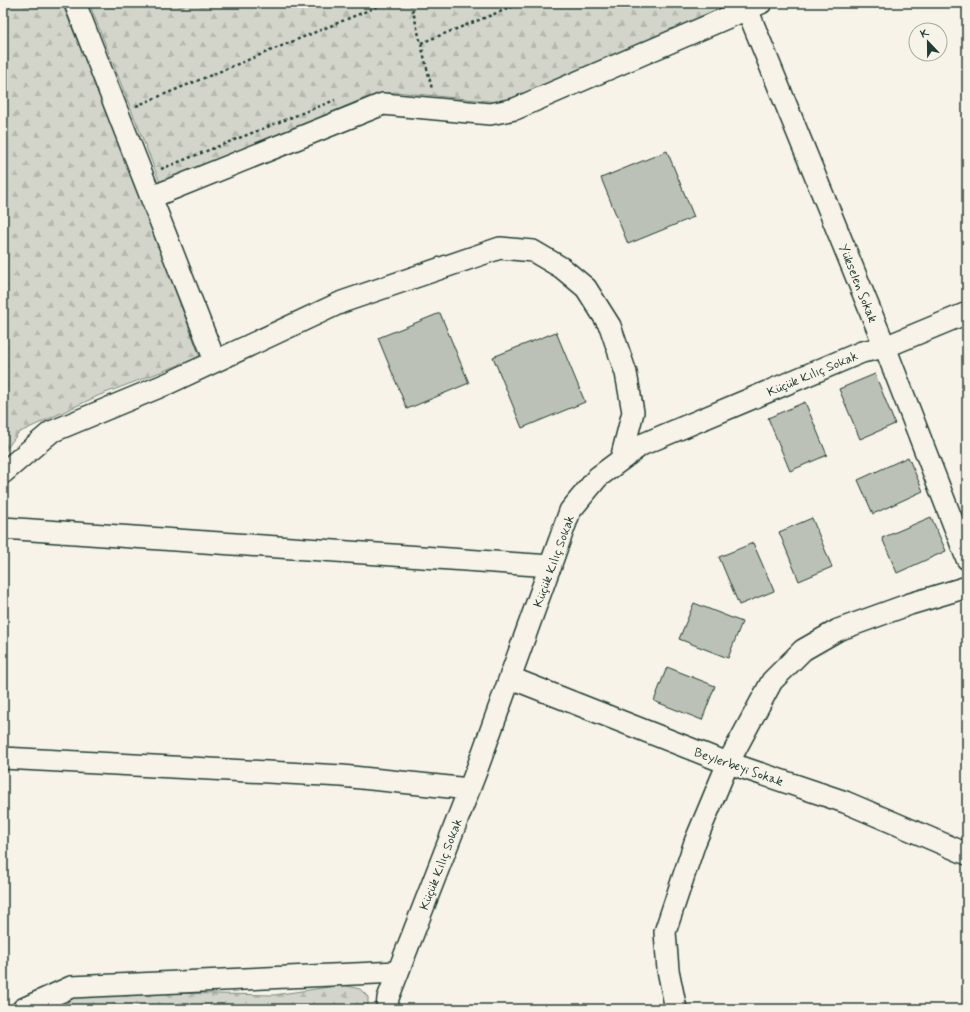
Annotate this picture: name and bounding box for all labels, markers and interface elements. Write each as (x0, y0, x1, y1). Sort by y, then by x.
north arrow (908, 22, 948, 62)
text: K (918, 26, 931, 42)
street label: Yükselen Sokak (834, 242, 881, 326)
street label: Küçük Kılıç Sokak (765, 347, 861, 401)
street label: Küçük Kılıç Sokak (530, 512, 579, 610)
street label: Beylerbeyi Sokak (692, 744, 786, 791)
street label: Küçük Kılıç Sokak (416, 816, 467, 913)

